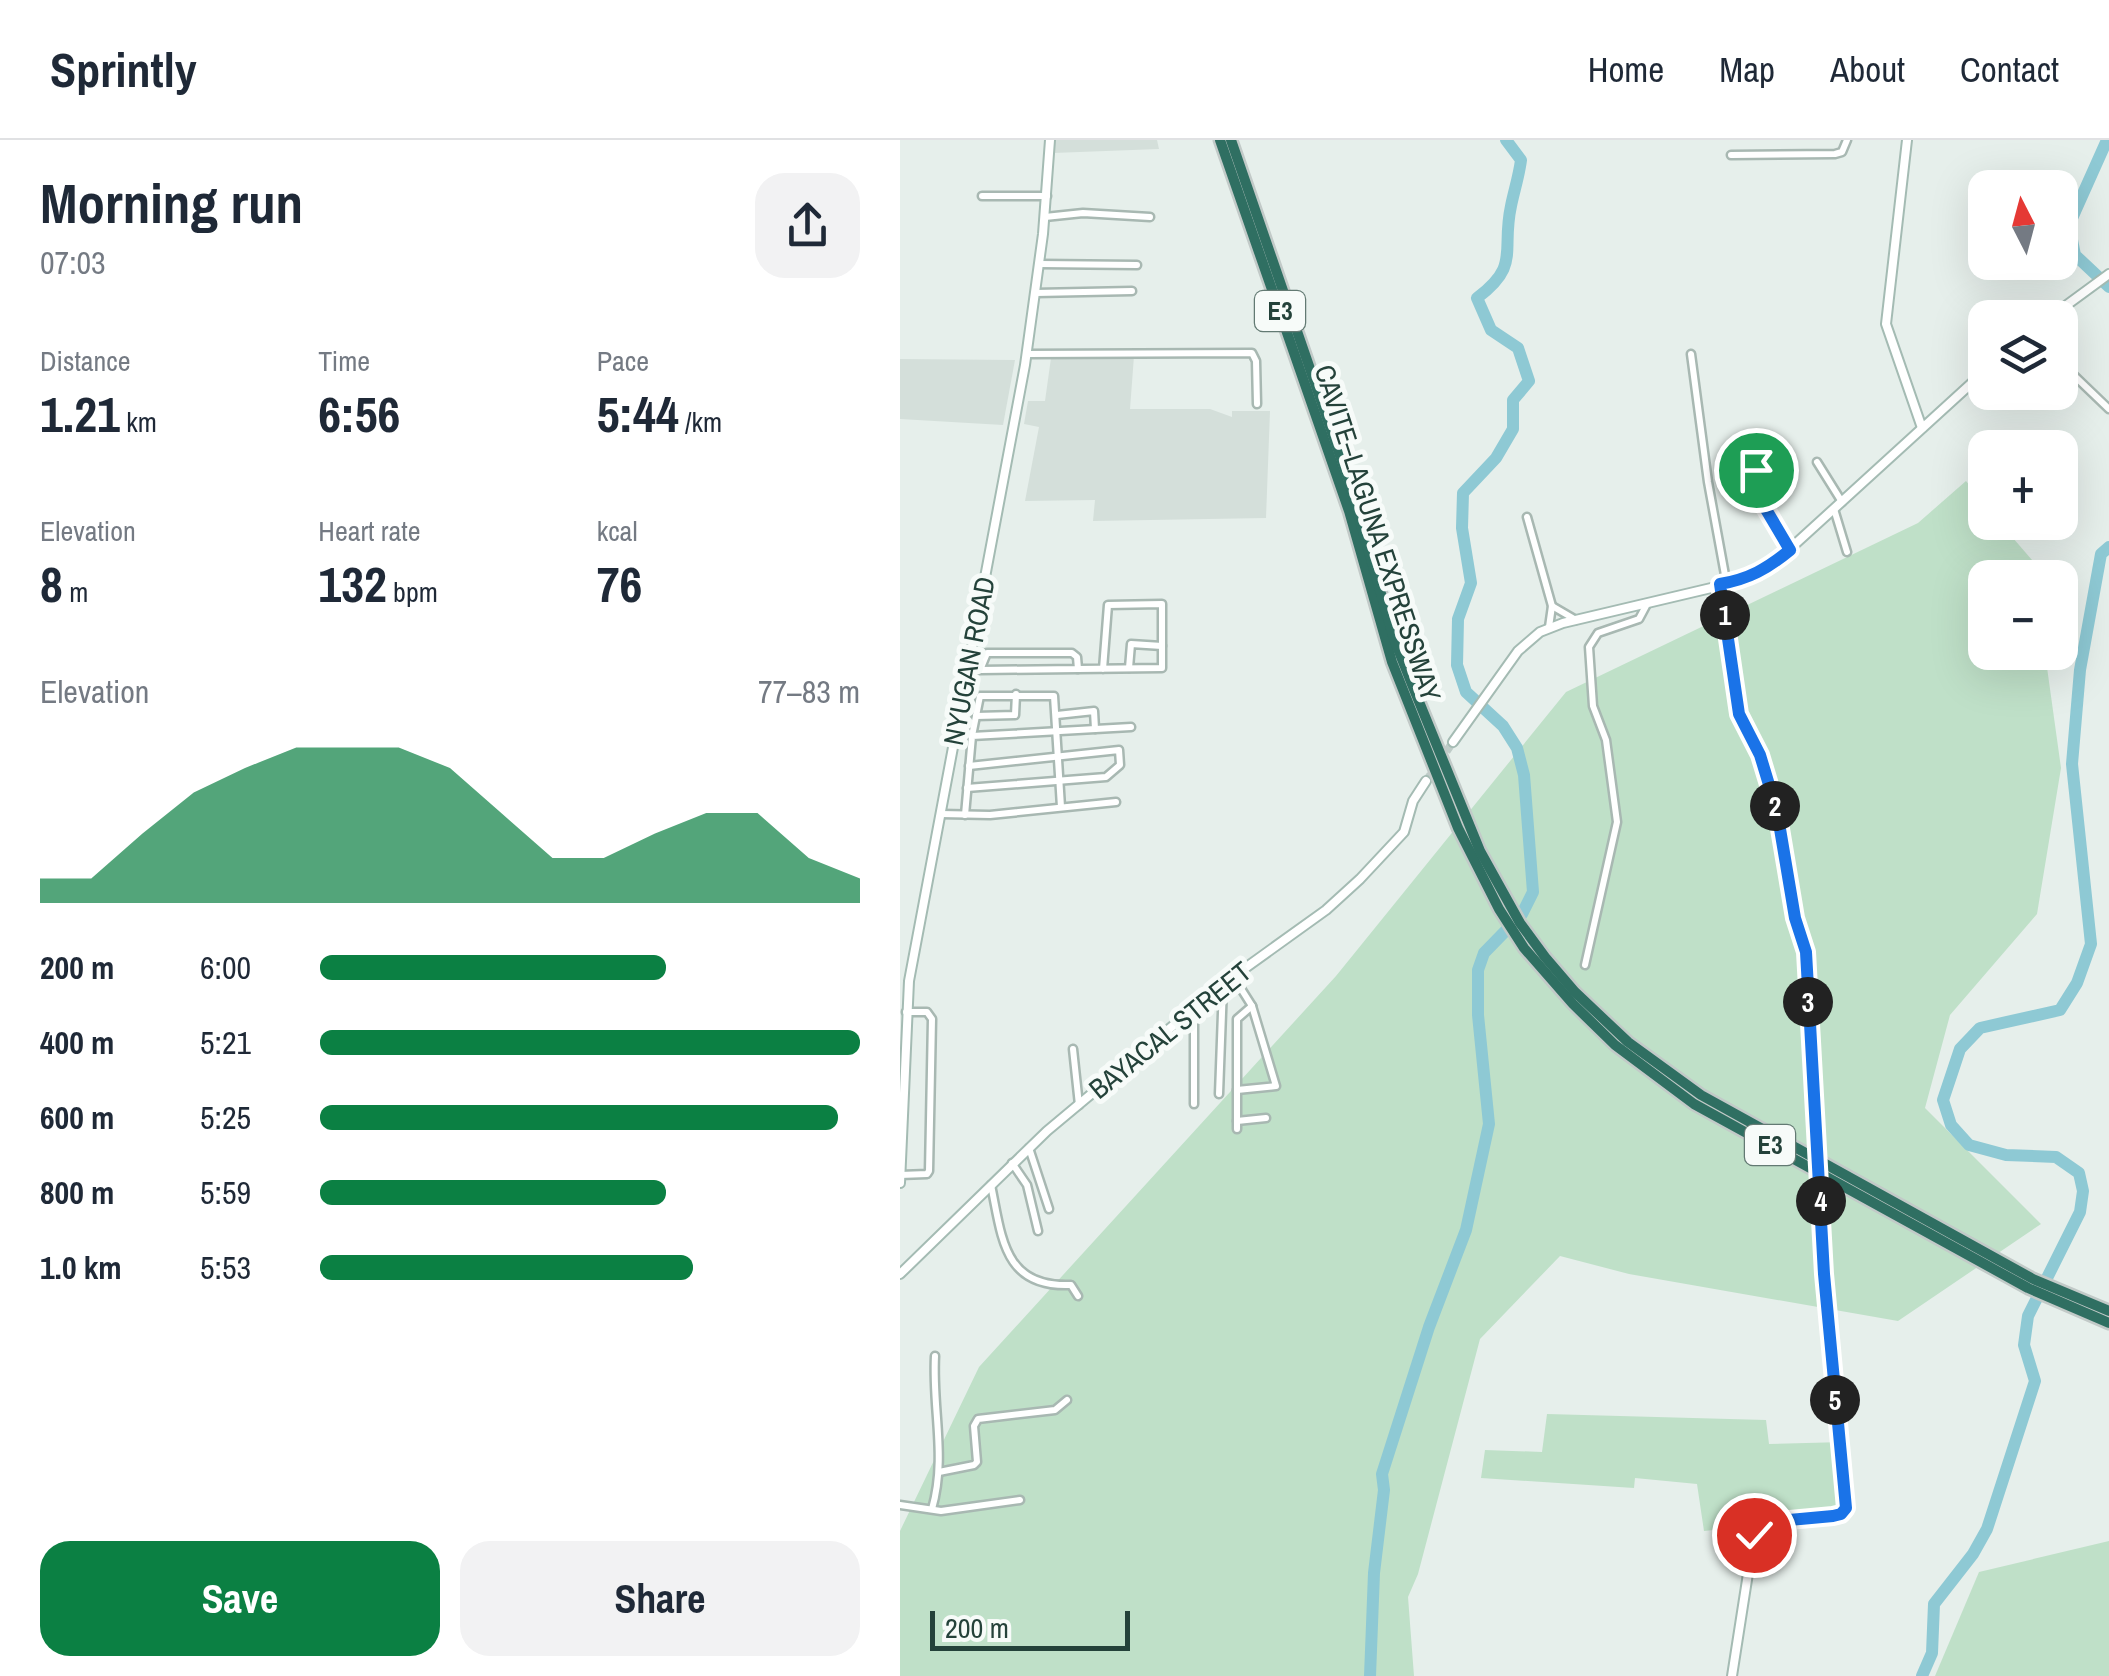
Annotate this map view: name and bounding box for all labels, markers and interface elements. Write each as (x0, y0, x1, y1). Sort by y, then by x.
text: Sprintly (50, 37, 197, 102)
text: Home (1588, 46, 1664, 93)
text: Map (1719, 46, 1775, 93)
text: About (1830, 46, 1905, 93)
text: Contact (1960, 46, 2059, 93)
text: Morning run (40, 166, 303, 240)
north arrow (1968, 170, 2078, 280)
map controls (1968, 170, 2078, 670)
button: share (755, 173, 860, 278)
text: 07:03 (40, 241, 106, 284)
road number: E3 (1255, 291, 1305, 331)
button: layers (1968, 300, 2078, 410)
text: Distance (40, 342, 131, 380)
text: Time (318, 342, 370, 380)
text: Pace (597, 342, 649, 380)
street label: CAVITE–LAGUNA EXPRESSWAY (1306, 360, 1451, 707)
text: 1.21 (40, 380, 120, 448)
text: 6:56 (318, 380, 400, 448)
text: 5:44 (597, 380, 679, 448)
text: km (120, 403, 157, 441)
text: /km (679, 403, 722, 441)
pin (1714, 428, 1799, 513)
button: + (1968, 430, 2078, 540)
icon: arrive (1729, 443, 1784, 498)
text: Elevation (40, 512, 136, 550)
text: Heart rate (318, 512, 420, 550)
text: kcal (597, 512, 637, 550)
text: 8 (40, 550, 63, 618)
text: 132 (318, 550, 387, 618)
text: 76 (597, 550, 642, 618)
button: − (1968, 560, 2078, 670)
text: m (63, 573, 88, 611)
text: bpm (387, 573, 438, 611)
street label: NYUGAN ROAD (934, 573, 1004, 749)
pin: 1 (1700, 590, 1750, 640)
text: 1 (1719, 596, 1731, 634)
text: Elevation (40, 670, 149, 713)
text: 77–83 m (758, 670, 860, 713)
pin: 2 (1750, 781, 1800, 831)
text: 2 (1769, 787, 1781, 825)
text: 200 m (40, 946, 114, 989)
text: 6:00 (200, 946, 251, 989)
street label: BAYACAL STREET (1081, 953, 1259, 1107)
pin: 3 (1783, 977, 1833, 1027)
text: 3 (1802, 983, 1814, 1021)
text: 400 m (40, 1021, 114, 1064)
text: 5:21 (200, 1021, 251, 1064)
text: 600 m (40, 1096, 114, 1139)
text: 5:25 (200, 1096, 251, 1139)
road number: E3 (1745, 1125, 1795, 1165)
text: 800 m (40, 1171, 114, 1214)
text: 5:59 (200, 1171, 251, 1214)
pin: 4 (1796, 1176, 1846, 1226)
text: 4 (1815, 1182, 1827, 1220)
text: 1.0 km (40, 1246, 122, 1289)
text: 5:53 (200, 1246, 251, 1289)
pin: 5 (1810, 1375, 1860, 1425)
text: 5 (1829, 1381, 1841, 1419)
pin (1712, 1493, 1797, 1578)
icon: check (1727, 1508, 1782, 1563)
button: Save (40, 1541, 440, 1656)
button: Share (460, 1541, 860, 1656)
scale bar (930, 1606, 1130, 1650)
text: 200 m (945, 1609, 1009, 1647)

